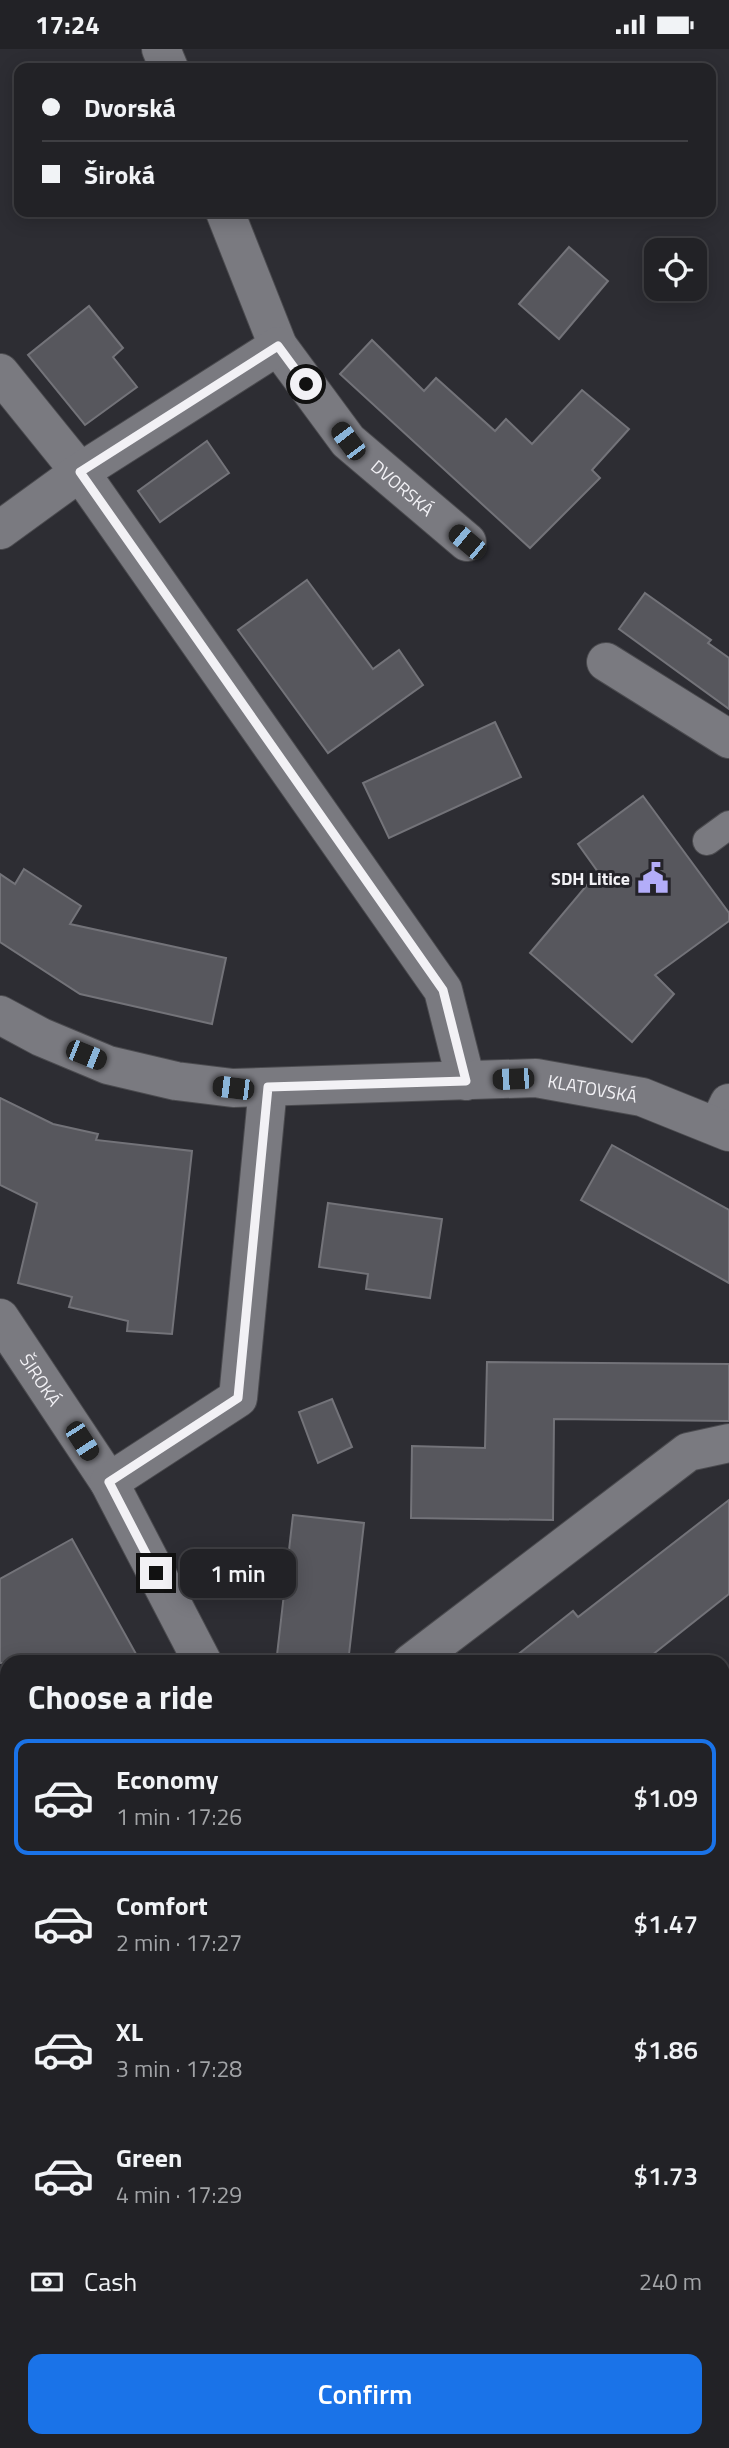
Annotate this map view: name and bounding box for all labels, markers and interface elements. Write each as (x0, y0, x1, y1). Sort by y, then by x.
text: 17:24 (35, 5, 100, 44)
text: Dvorská (84, 88, 176, 127)
text: Široká (84, 155, 155, 194)
map controls (644, 238, 707, 301)
button: locate (644, 238, 707, 301)
route start (290, 368, 322, 400)
car (327, 418, 370, 464)
street label: DVORSKÁ (365, 453, 440, 522)
car (445, 520, 490, 564)
public building icon: SDH Litice (636, 861, 670, 895)
place label: SDH Litice (551, 865, 630, 892)
car (63, 1037, 110, 1073)
street label: KLATOVSKÁ (546, 1067, 640, 1109)
car (492, 1068, 535, 1090)
car (211, 1075, 256, 1101)
street label: ŠIROKÁ (14, 1348, 68, 1412)
car (62, 1418, 103, 1464)
callout: 1 min (180, 1549, 296, 1597)
text: 1 min (210, 1556, 266, 1591)
route end (140, 1557, 172, 1589)
text: Choose a ride (28, 1673, 213, 1721)
text: Economy (116, 1760, 218, 1799)
icon: car (32, 1766, 95, 1829)
text: $1.09 (634, 1778, 698, 1817)
text: 1 min · 17:26 (116, 1799, 242, 1834)
text: Comfort (116, 1886, 208, 1925)
icon: car (32, 1892, 95, 1955)
text: $1.47 (634, 1904, 698, 1943)
text: 2 min · 17:27 (116, 1925, 242, 1960)
text: XL (116, 2012, 143, 2051)
icon: car (32, 2018, 95, 2081)
text: $1.86 (634, 2030, 698, 2069)
text: 3 min · 17:28 (116, 2051, 242, 2086)
text: Green (116, 2138, 182, 2177)
icon: car (32, 2144, 95, 2207)
text: $1.73 (634, 2156, 698, 2195)
text: 4 min · 17:29 (116, 2177, 242, 2212)
text: Cash (84, 2262, 137, 2301)
icon: cash (28, 2263, 66, 2301)
text: 240 m (639, 2264, 702, 2299)
button: Confirm (28, 2354, 702, 2434)

